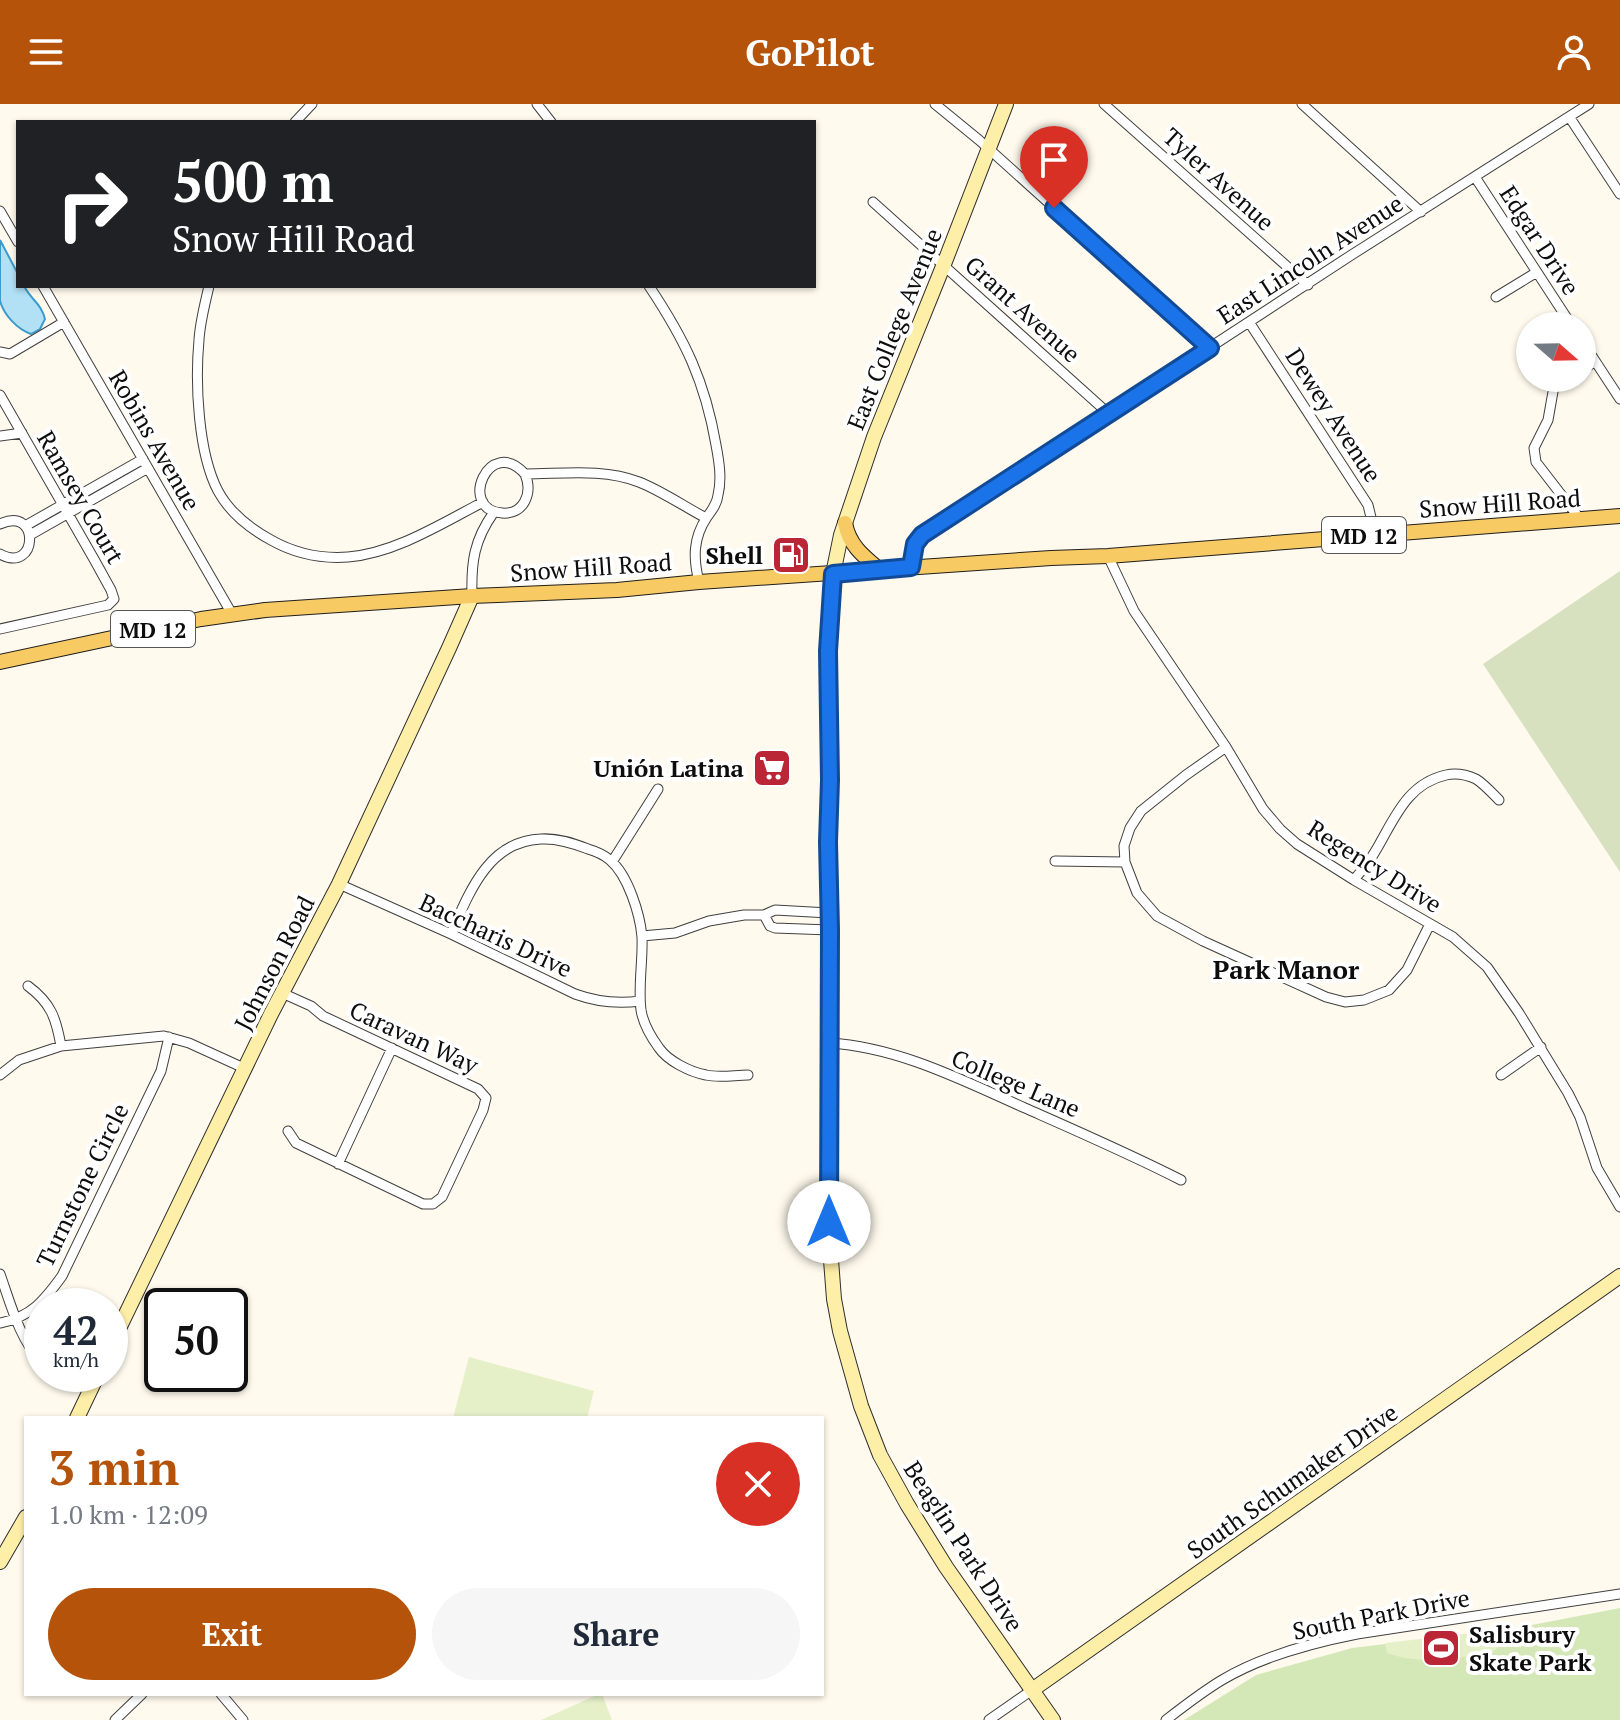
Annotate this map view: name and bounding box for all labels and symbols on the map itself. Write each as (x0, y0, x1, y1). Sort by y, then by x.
street label: Tyler Avenue (1156, 120, 1282, 238)
pin (1020, 126, 1088, 208)
street label: Edgar Drive (1493, 179, 1587, 301)
street label: East Lincoln Avenue (1211, 187, 1409, 331)
street label: East College Avenue (839, 224, 949, 434)
street label: Grant Avenue (958, 249, 1088, 369)
north arrow (1516, 312, 1596, 392)
street label: Dewey Avenue (1279, 342, 1389, 488)
street label: Robins Avenue (102, 364, 208, 516)
street label: Ramsey Court (30, 425, 132, 569)
street label: Snow Hill Road (1418, 481, 1582, 525)
road number: MD 12 (1322, 517, 1406, 553)
fuel station icon: Shell (770, 534, 812, 576)
place label: Shell (705, 539, 763, 571)
street label: Snow Hill Road (509, 545, 673, 589)
road number: MD 12 (111, 611, 195, 647)
supermarket icon: Unión Latina (751, 747, 793, 789)
place label: Unión Latina (593, 752, 745, 784)
street label: Regency Drive (1302, 812, 1448, 920)
street label: Baccharis Drive (414, 886, 578, 984)
street label: Johnson Road (226, 890, 322, 1036)
district label: Park Manor (1213, 952, 1360, 986)
street label: Caravan Way (345, 993, 484, 1081)
street label: College Lane (947, 1042, 1085, 1124)
street label: Turnstone Circle (28, 1098, 136, 1272)
position arrow (787, 1180, 871, 1264)
speed limit sign: 50 (144, 1288, 248, 1392)
street label: South Schumaker Drive (1180, 1396, 1404, 1566)
street label: Beaglin Park Drive (897, 1455, 1031, 1637)
street label: South Park Drive (1290, 1581, 1472, 1647)
place label: Salisbury Skate Park (1469, 1618, 1592, 1678)
sports icon: Salisbury Skate Park (1420, 1627, 1462, 1669)

